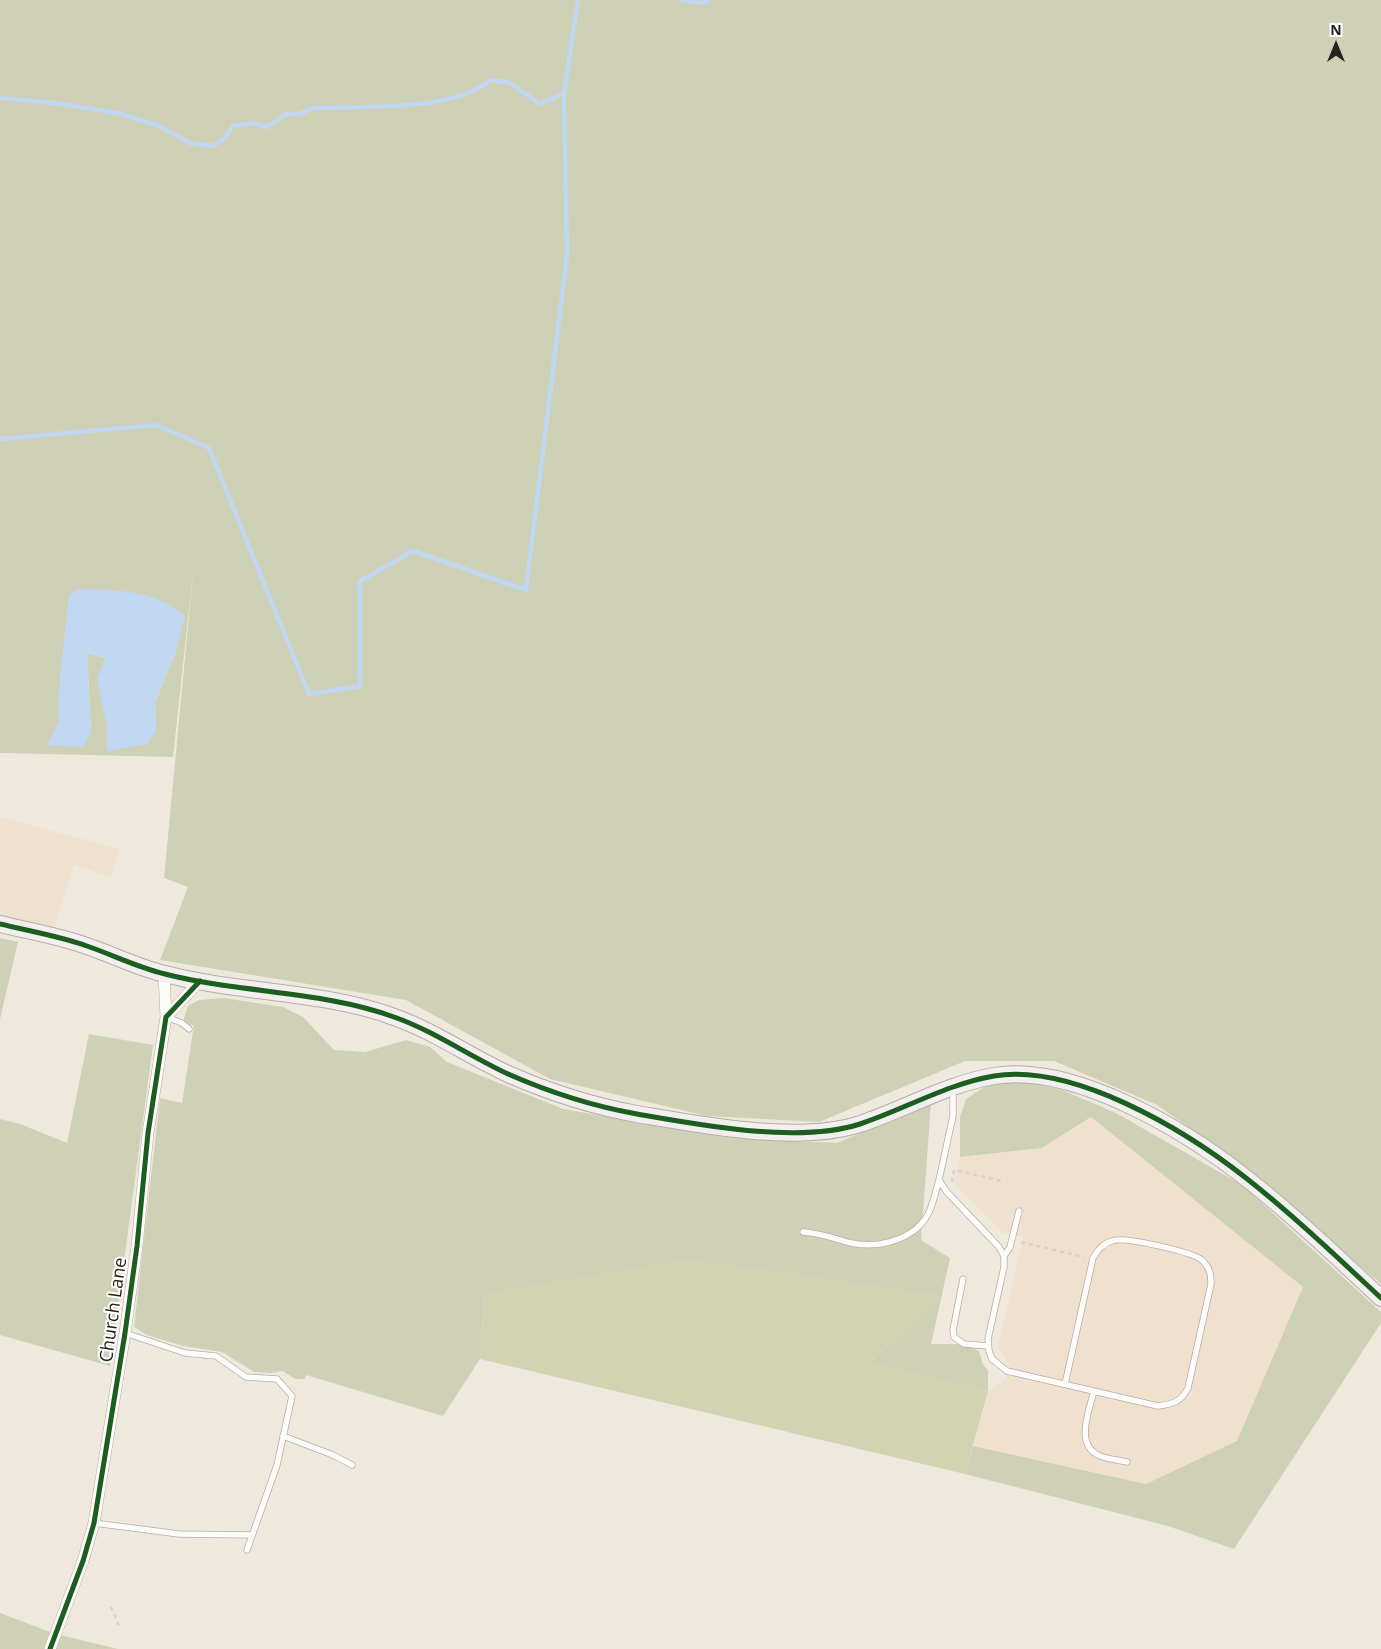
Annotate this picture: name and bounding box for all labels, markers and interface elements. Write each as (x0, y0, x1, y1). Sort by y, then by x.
north arrow (1311, 20, 1361, 70)
text: N (1330, 20, 1342, 39)
street label: Church Lane (96, 1256, 132, 1364)

